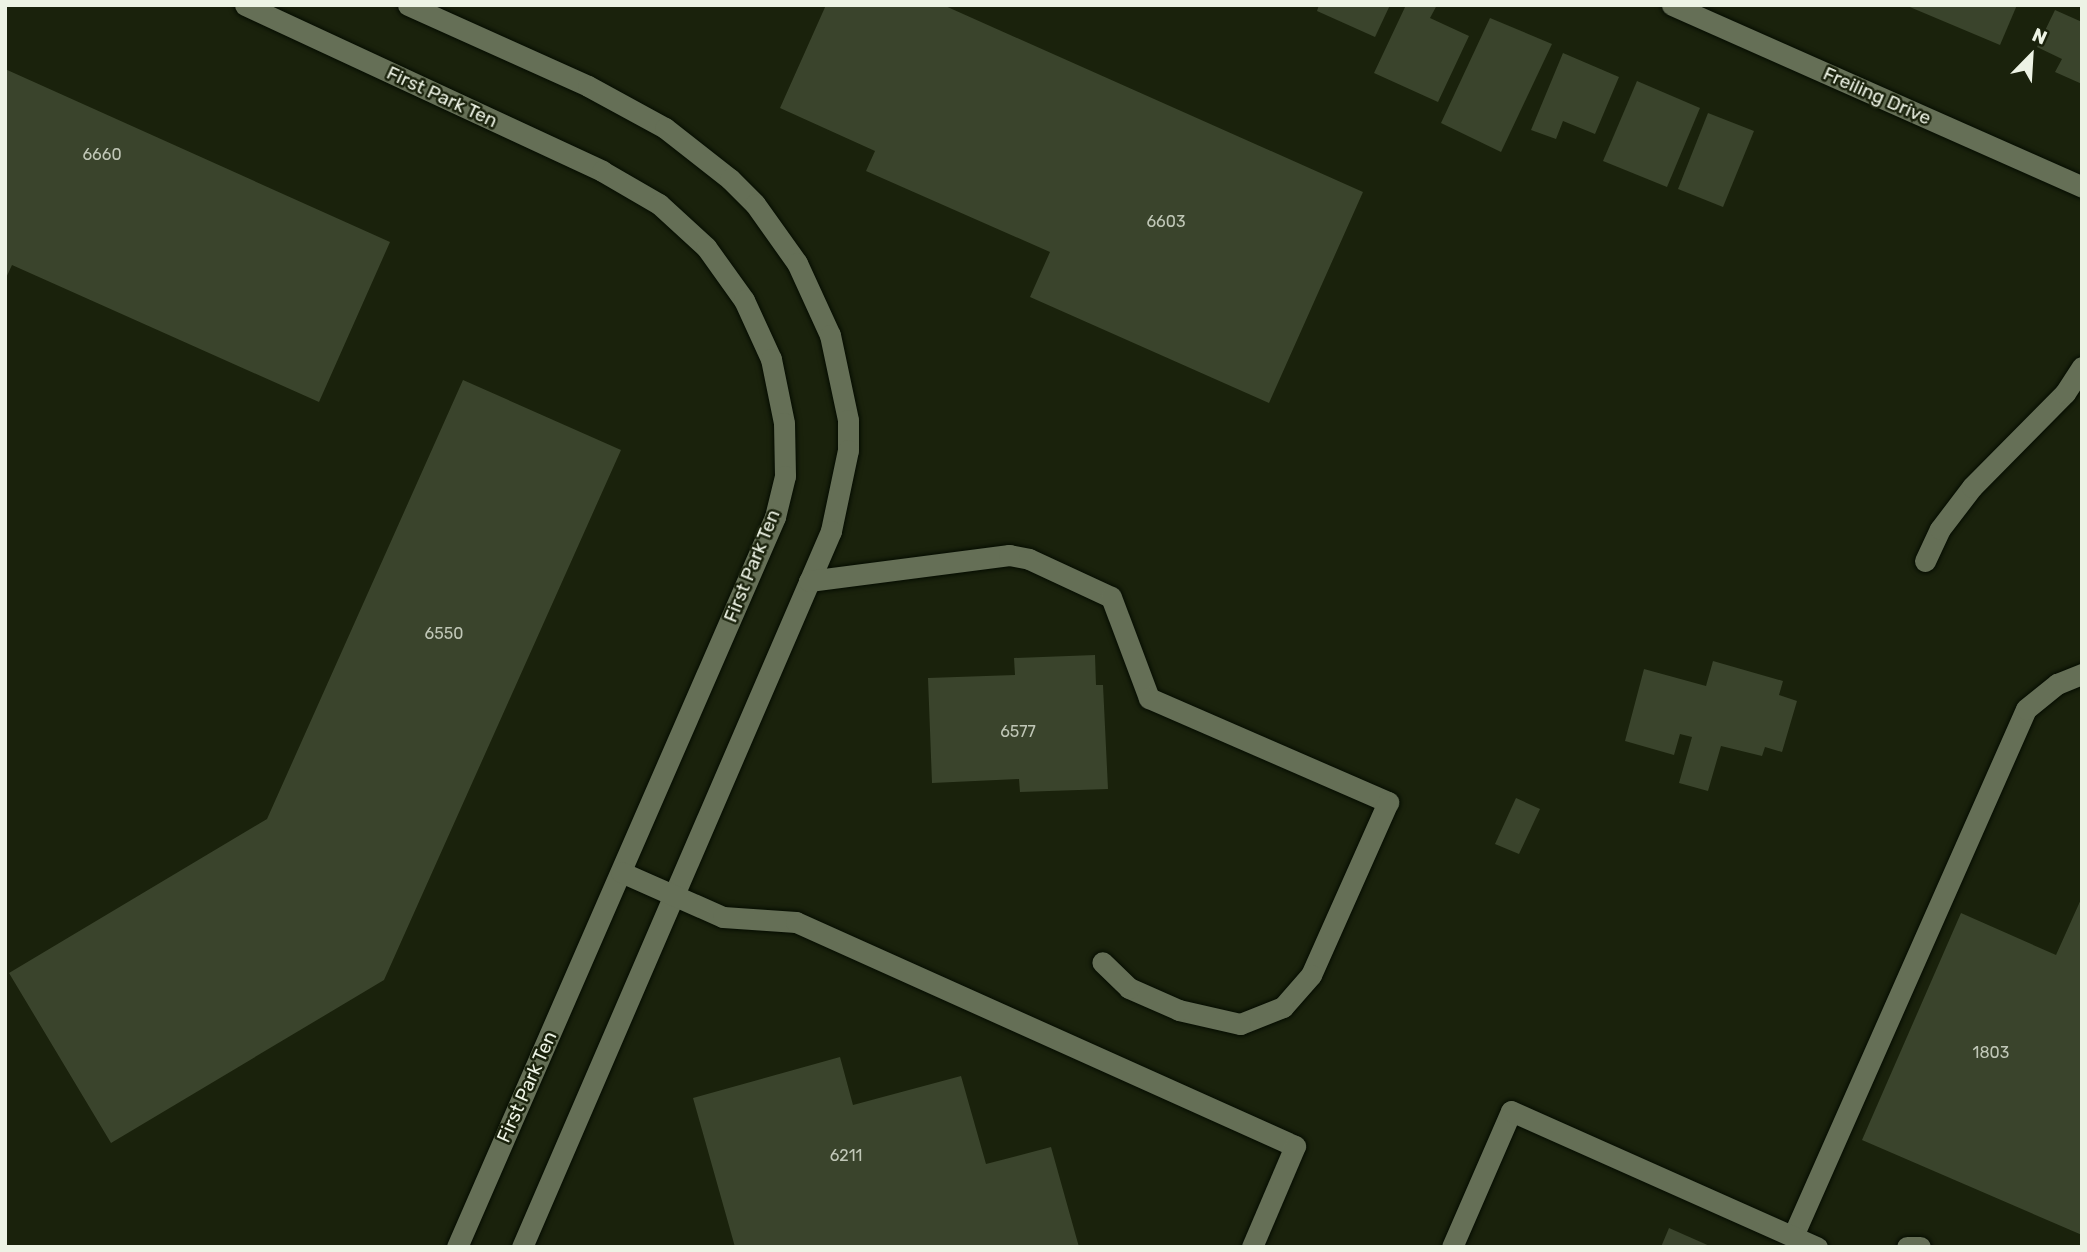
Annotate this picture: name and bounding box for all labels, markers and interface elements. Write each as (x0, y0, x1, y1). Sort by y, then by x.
north arrow (1996, 21, 2066, 91)
text: N (2029, 23, 2051, 50)
street label: First Park Ten (383, 61, 501, 133)
street label: Freiling Drive (1820, 62, 1934, 130)
house number: 6660 (82, 145, 122, 165)
house number: 6603 (1146, 212, 1186, 232)
street label: First Park Ten (719, 506, 785, 626)
house number: 6550 (425, 624, 463, 644)
house number: 6577 (1000, 722, 1036, 742)
street label: First Park Ten (492, 1027, 562, 1147)
house number: 1803 (1973, 1043, 2009, 1063)
house number: 6211 (830, 1146, 862, 1166)

